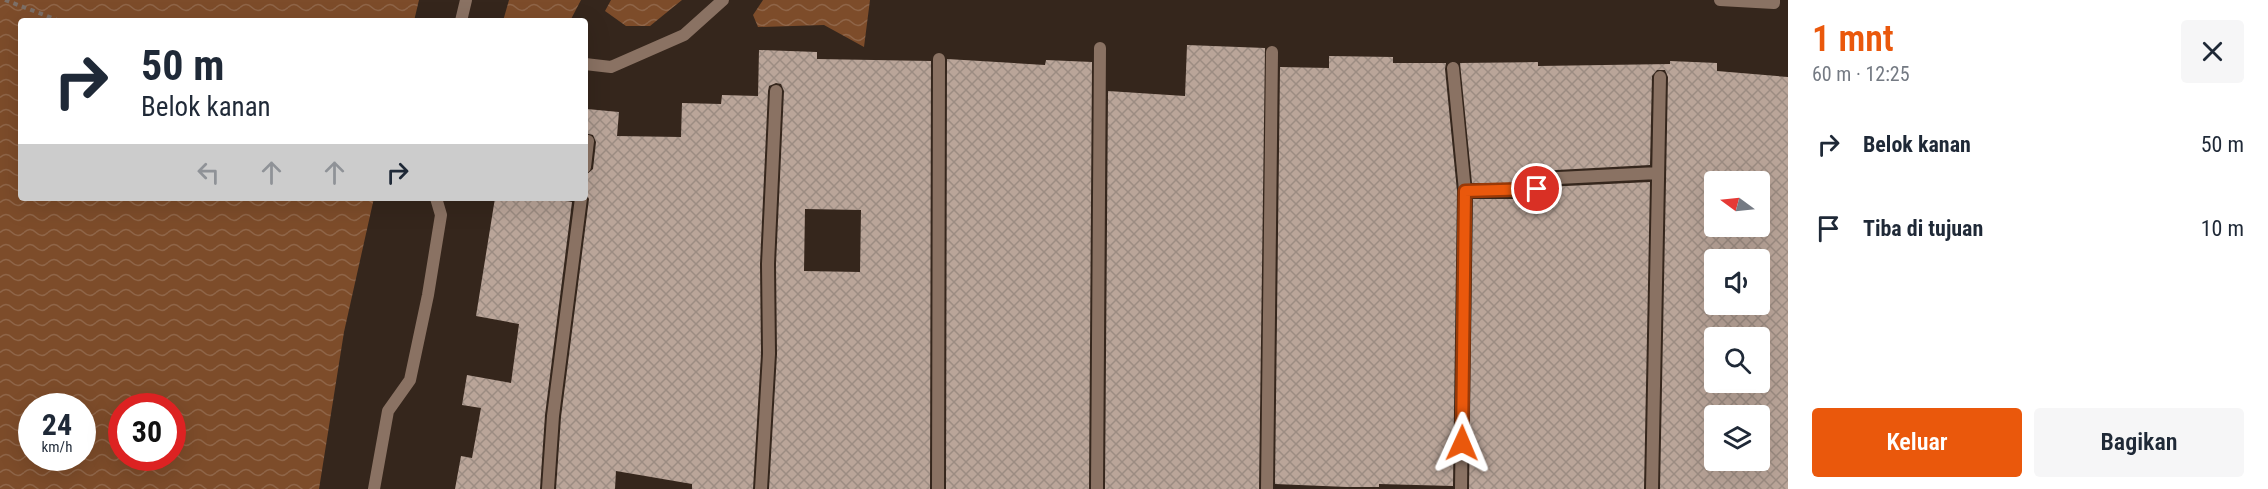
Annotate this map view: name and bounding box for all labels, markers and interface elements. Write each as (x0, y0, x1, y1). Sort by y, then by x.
text: 1 mnt (1812, 18, 1894, 60)
button: close (2181, 20, 2244, 83)
text: 50 m (141, 41, 224, 90)
icon: right (42, 42, 120, 120)
text: 60 m · 12:25 (1812, 62, 1910, 86)
text: Belok kanan (141, 91, 271, 123)
icon: right (1812, 128, 1845, 161)
text: Belok kanan (1863, 132, 1971, 157)
text: 50 m (2201, 132, 2244, 157)
icon: left (192, 156, 225, 189)
icon: ahead (255, 156, 288, 189)
icon: ahead (318, 156, 351, 189)
icon: right (381, 156, 414, 189)
pin (1511, 163, 1562, 214)
north arrow (1704, 171, 1770, 237)
map controls (1704, 171, 1770, 471)
icon: arrive (1520, 172, 1553, 205)
icon: arrive (1812, 212, 1845, 245)
text: Tiba di tujuan (1863, 216, 1983, 241)
text: 10 m (2201, 216, 2244, 241)
button: sound (1704, 249, 1770, 315)
button: search (1704, 327, 1770, 393)
speed limit sign: 30 (108, 393, 186, 471)
button: layers (1704, 405, 1770, 471)
text: 24 (42, 407, 72, 442)
button: Keluar (1812, 408, 2022, 477)
button: Bagikan (2034, 408, 2244, 477)
position arrow (1430, 411, 1494, 475)
text: km/h (42, 438, 72, 456)

